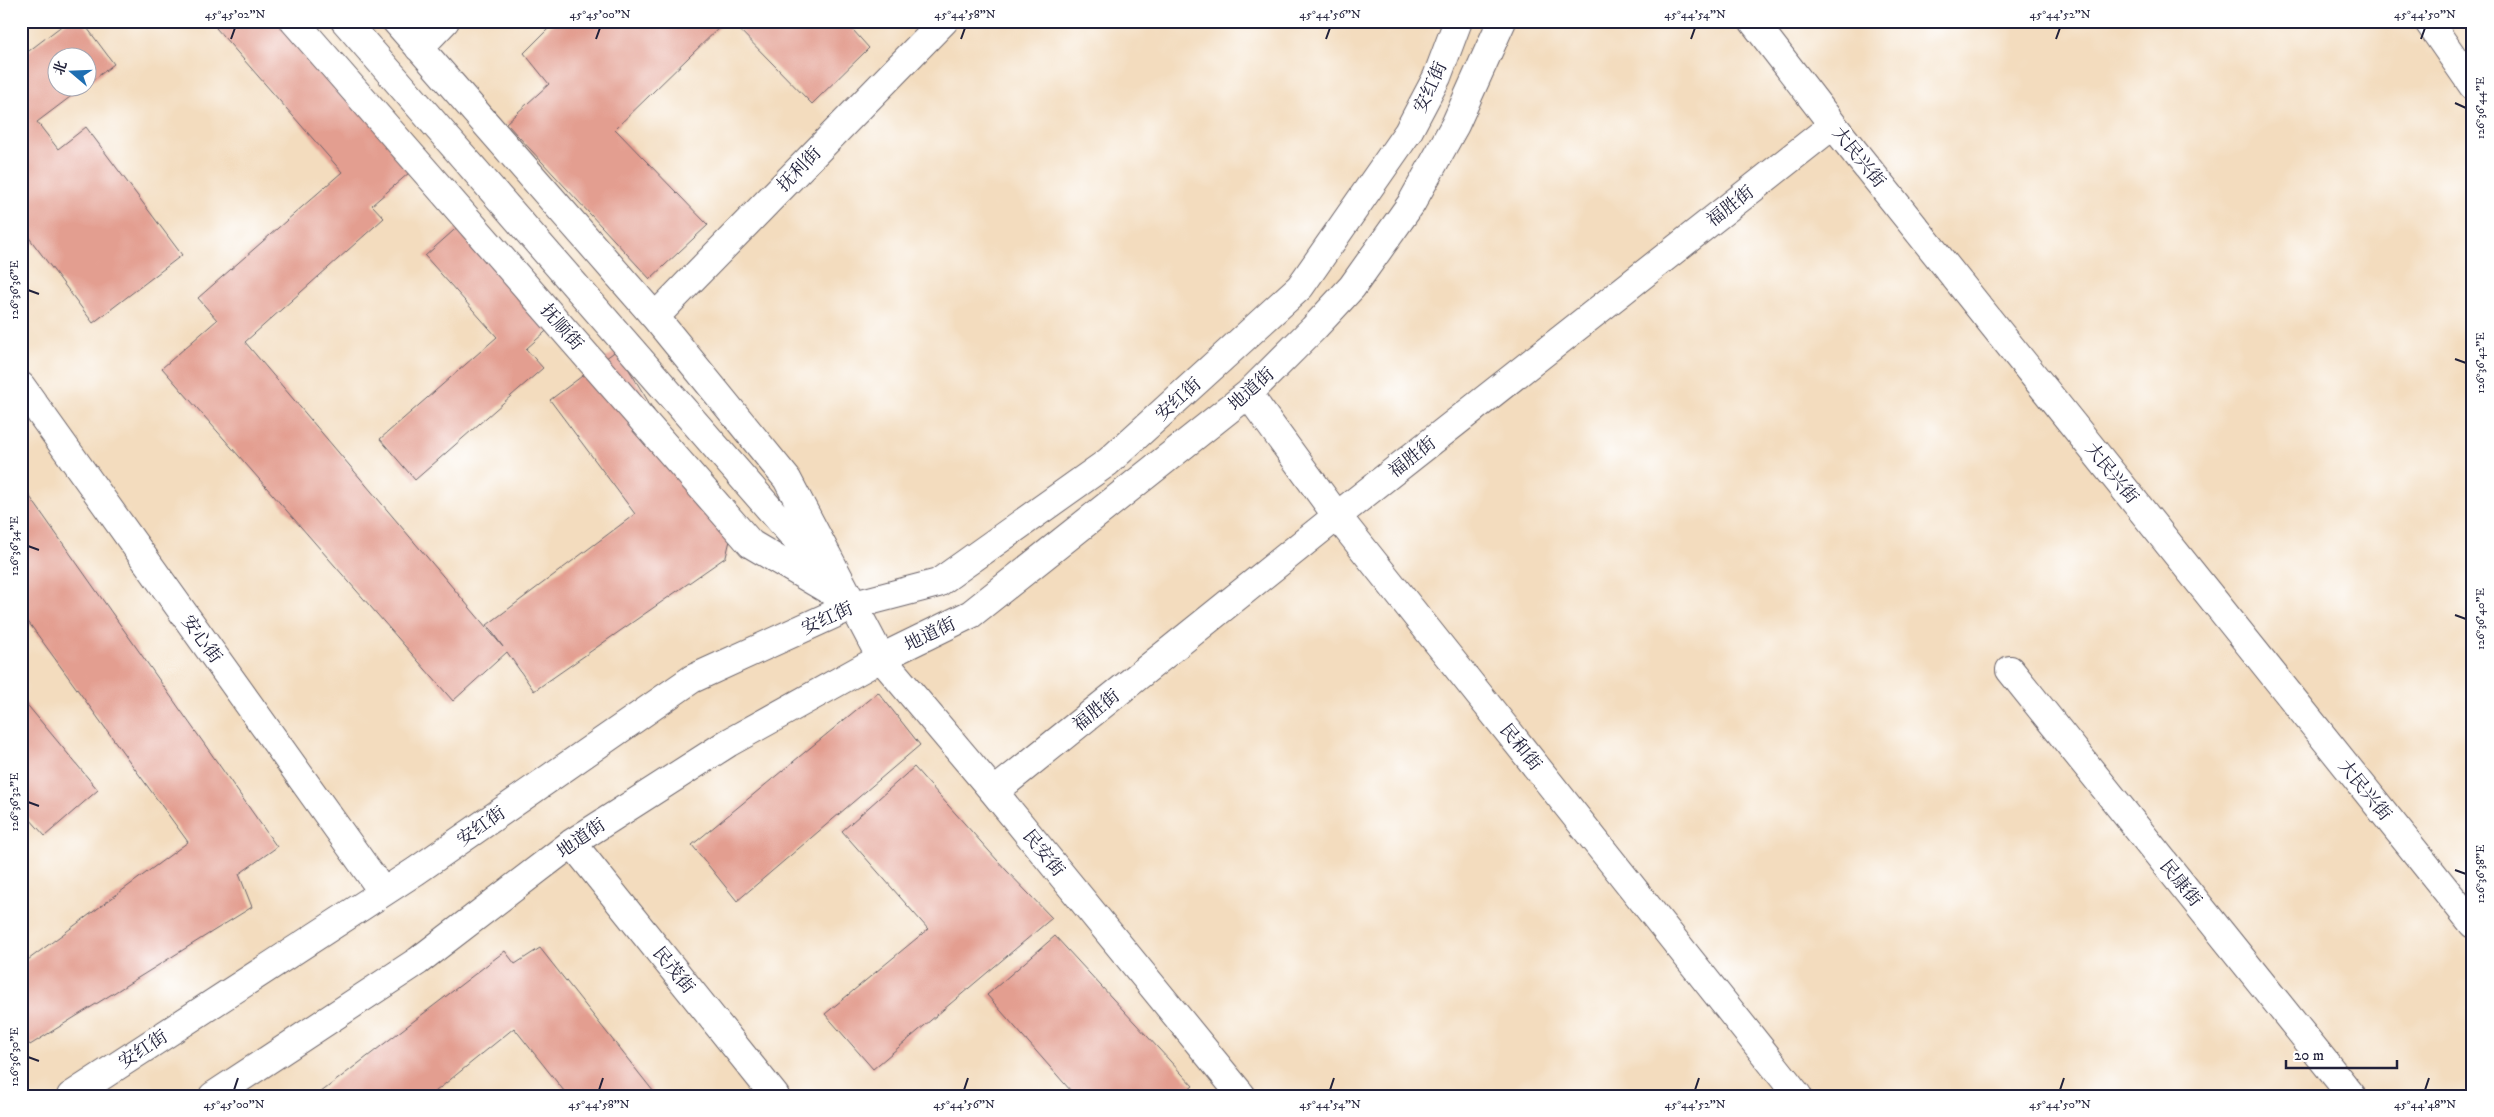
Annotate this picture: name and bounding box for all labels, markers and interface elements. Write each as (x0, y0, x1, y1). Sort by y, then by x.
text: 45°45'02"N (205, 7, 265, 22)
text: 45°45'00"N (569, 7, 631, 22)
text: 45°44'58"N (934, 7, 996, 22)
text: 45°44'56"N (1299, 7, 1361, 22)
text: 45°44'54"N (1664, 7, 1726, 22)
text: 45°44'52"N (2029, 7, 2091, 22)
text: 45°44'50"N (2394, 7, 2456, 22)
north arrow (48, 48, 98, 98)
street label: 安红街 (1410, 58, 1452, 117)
text: 北 (50, 59, 71, 78)
text: 126°36'44"E (2473, 76, 2488, 139)
street label: 大民兴街 (1827, 123, 1889, 193)
street label: 抚利街 (773, 143, 826, 197)
street label: 福胜街 (1703, 181, 1759, 232)
text: 126°36'36"E (7, 260, 22, 320)
street label: 抚顺街 (535, 300, 587, 355)
text: 126°36'42"E (2473, 332, 2488, 394)
street label: 地道街 (1224, 364, 1279, 416)
street label: 安红街 (1151, 374, 1206, 426)
street label: 福胜街 (1385, 432, 1441, 483)
street label: 大民兴街 (2080, 439, 2142, 509)
text: 126°36'34"E (7, 515, 22, 576)
text: 126°36'40"E (2473, 587, 2488, 650)
street label: 安红街 (798, 598, 857, 640)
street label: 安心街 (176, 611, 226, 668)
street label: 地道街 (901, 613, 960, 657)
street label: 福胜街 (1069, 685, 1125, 736)
street label: 民和街 (1495, 720, 1546, 776)
street label: 大民兴街 (2333, 756, 2395, 826)
text: 126°36'32"E (7, 772, 22, 832)
street label: 安红街 (453, 802, 510, 851)
street label: 地道街 (553, 814, 610, 863)
street label: 民安街 (1018, 826, 1069, 882)
text: 126°36'38"E (2473, 844, 2488, 904)
street label: 民康街 (2155, 856, 2206, 912)
street label: 民茂街 (648, 943, 699, 999)
street label: 安红街 (115, 1026, 172, 1074)
text: 126°36'30"E (7, 1027, 22, 1087)
scale bar (2286, 1037, 2398, 1069)
text: 20 m (2294, 1046, 2324, 1065)
text: 45°45'00"N (203, 1097, 265, 1112)
text: 45°44'58"N (568, 1097, 630, 1112)
text: 45°44'56"N (933, 1097, 995, 1112)
text: 45°44'54"N (1299, 1097, 1361, 1112)
text: 45°44'52"N (1664, 1097, 1726, 1112)
text: 45°44'50"N (2029, 1097, 2091, 1112)
text: 45°44'48"N (2394, 1097, 2456, 1112)

